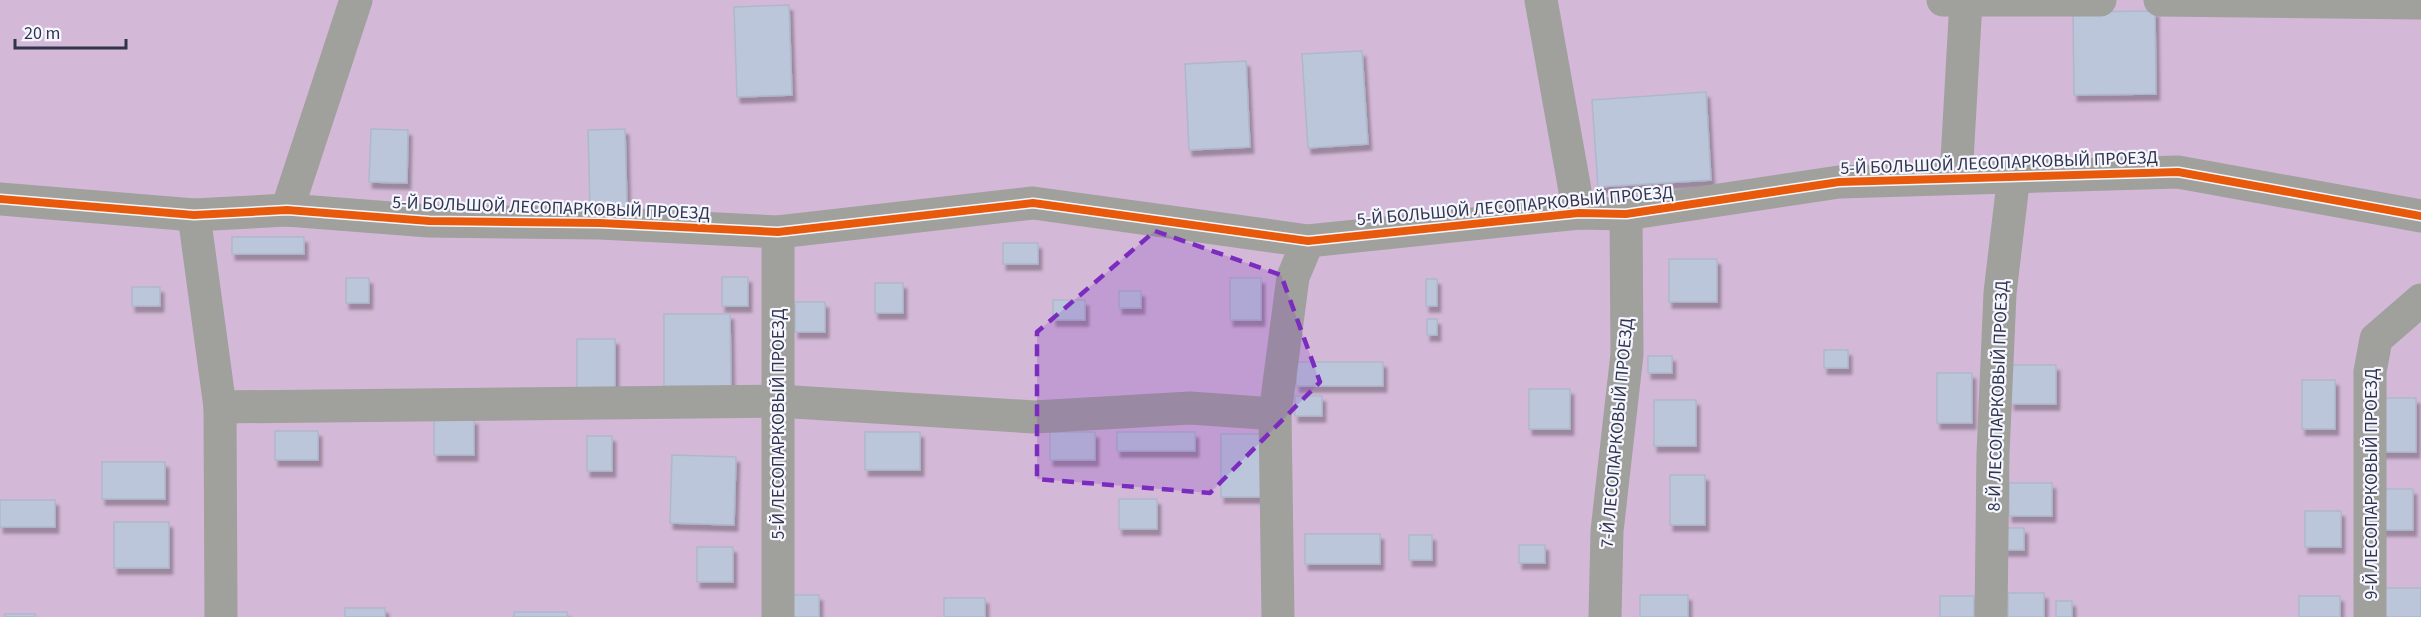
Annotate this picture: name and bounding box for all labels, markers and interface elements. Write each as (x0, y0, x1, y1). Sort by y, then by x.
scale bar (15, 12, 126, 50)
text: 20 m (24, 21, 60, 46)
street label: 5-Й БОЛЬШОЙ ЛЕСОПАРКОВЫЙ ПРОЕЗД (1840, 145, 2159, 181)
street label: 5-Й БОЛЬШОЙ ЛЕСОПАРКОВЫЙ ПРОЕЗД (1356, 180, 1675, 232)
street label: 5-Й БОЛЬШОЙ ЛЕСОПАРКОВЫЙ ПРОЕЗД (392, 190, 711, 226)
street label: 8-Й ЛЕСОПАРКОВЫЙ ПРОЕЗД (1981, 280, 2015, 512)
street label: 5-Й ЛЕСОПАРКОВЫЙ ПРОЕЗД (766, 308, 791, 539)
street label: 7-Й ЛЕСОПАРКОВЫЙ ПРОЕЗД (1594, 316, 1640, 549)
street label: 9-Й ЛЕСОПАРКОВЫЙ ПРОЕЗД (2359, 368, 2384, 599)

